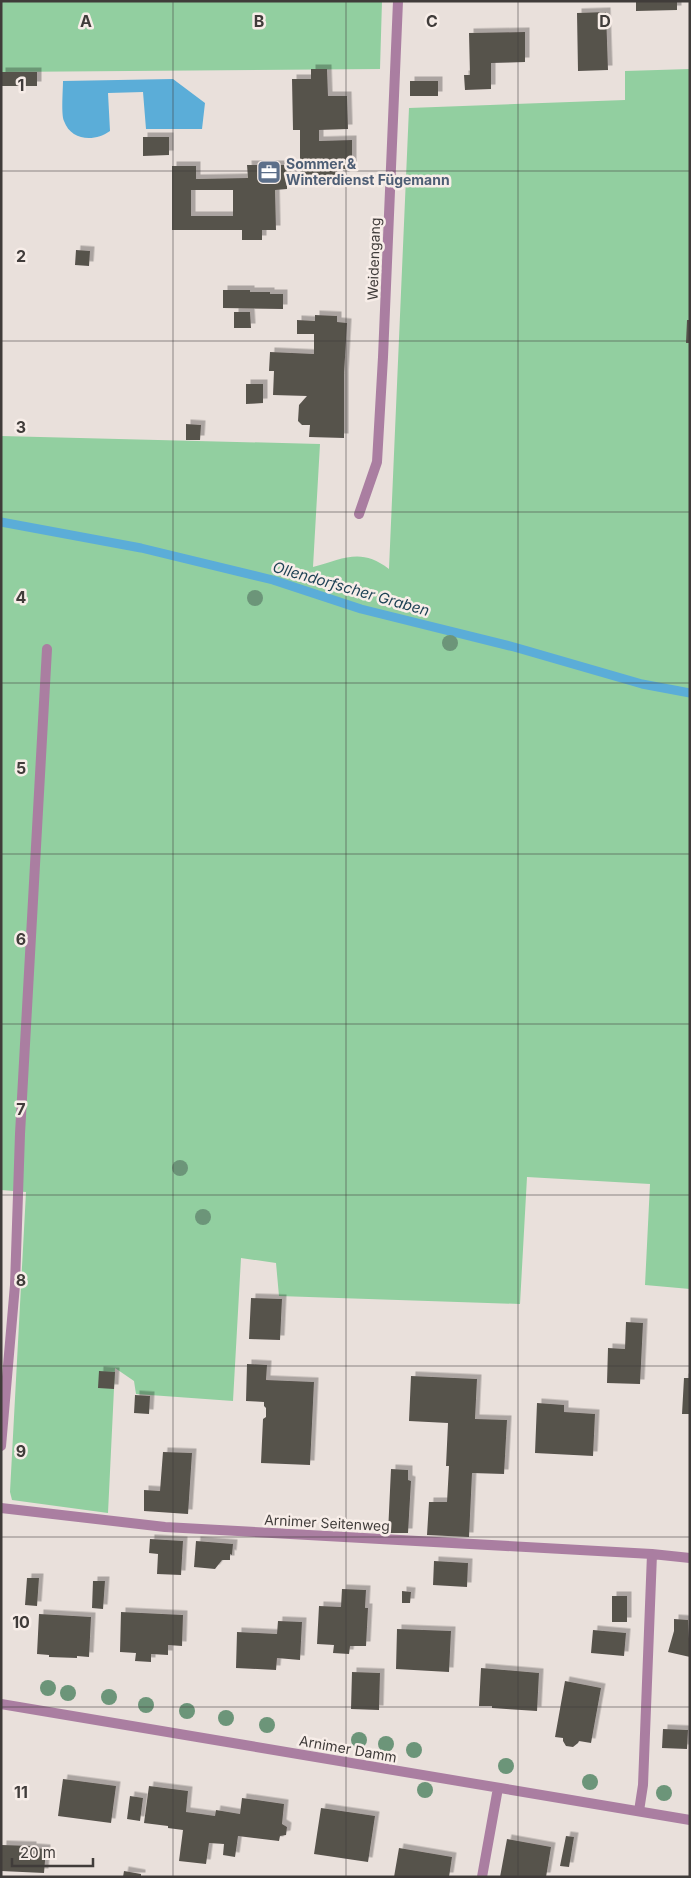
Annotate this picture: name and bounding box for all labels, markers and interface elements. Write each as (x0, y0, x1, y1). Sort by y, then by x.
text: A (80, 11, 92, 31)
text: B (254, 11, 264, 31)
text: C (426, 11, 438, 31)
text: D (599, 11, 611, 31)
text: 1 (18, 75, 24, 95)
place label: Sommer & Winterdienst Fügemann (286, 155, 450, 188)
office icon: Sommer & Winterdienst Fügemann (256, 159, 282, 185)
street label: Weidengang (364, 217, 383, 301)
text: 2 (16, 246, 26, 266)
text: 3 (16, 417, 26, 437)
water label: Ollendorfscher Graben (271, 557, 432, 620)
text: 4 (16, 587, 27, 607)
text: 5 (16, 758, 26, 778)
text: 6 (16, 929, 26, 949)
text: 7 (16, 1099, 26, 1119)
text: 8 (16, 1270, 26, 1290)
text: 9 (16, 1441, 26, 1461)
street label: Arnimer Seitenweg (264, 1511, 390, 1534)
text: 10 (12, 1612, 30, 1632)
street label: Arnimer Damm (298, 1732, 398, 1765)
text: 11 (14, 1782, 28, 1802)
scale bar (12, 1836, 94, 1868)
text: 20 m (20, 1843, 56, 1862)

